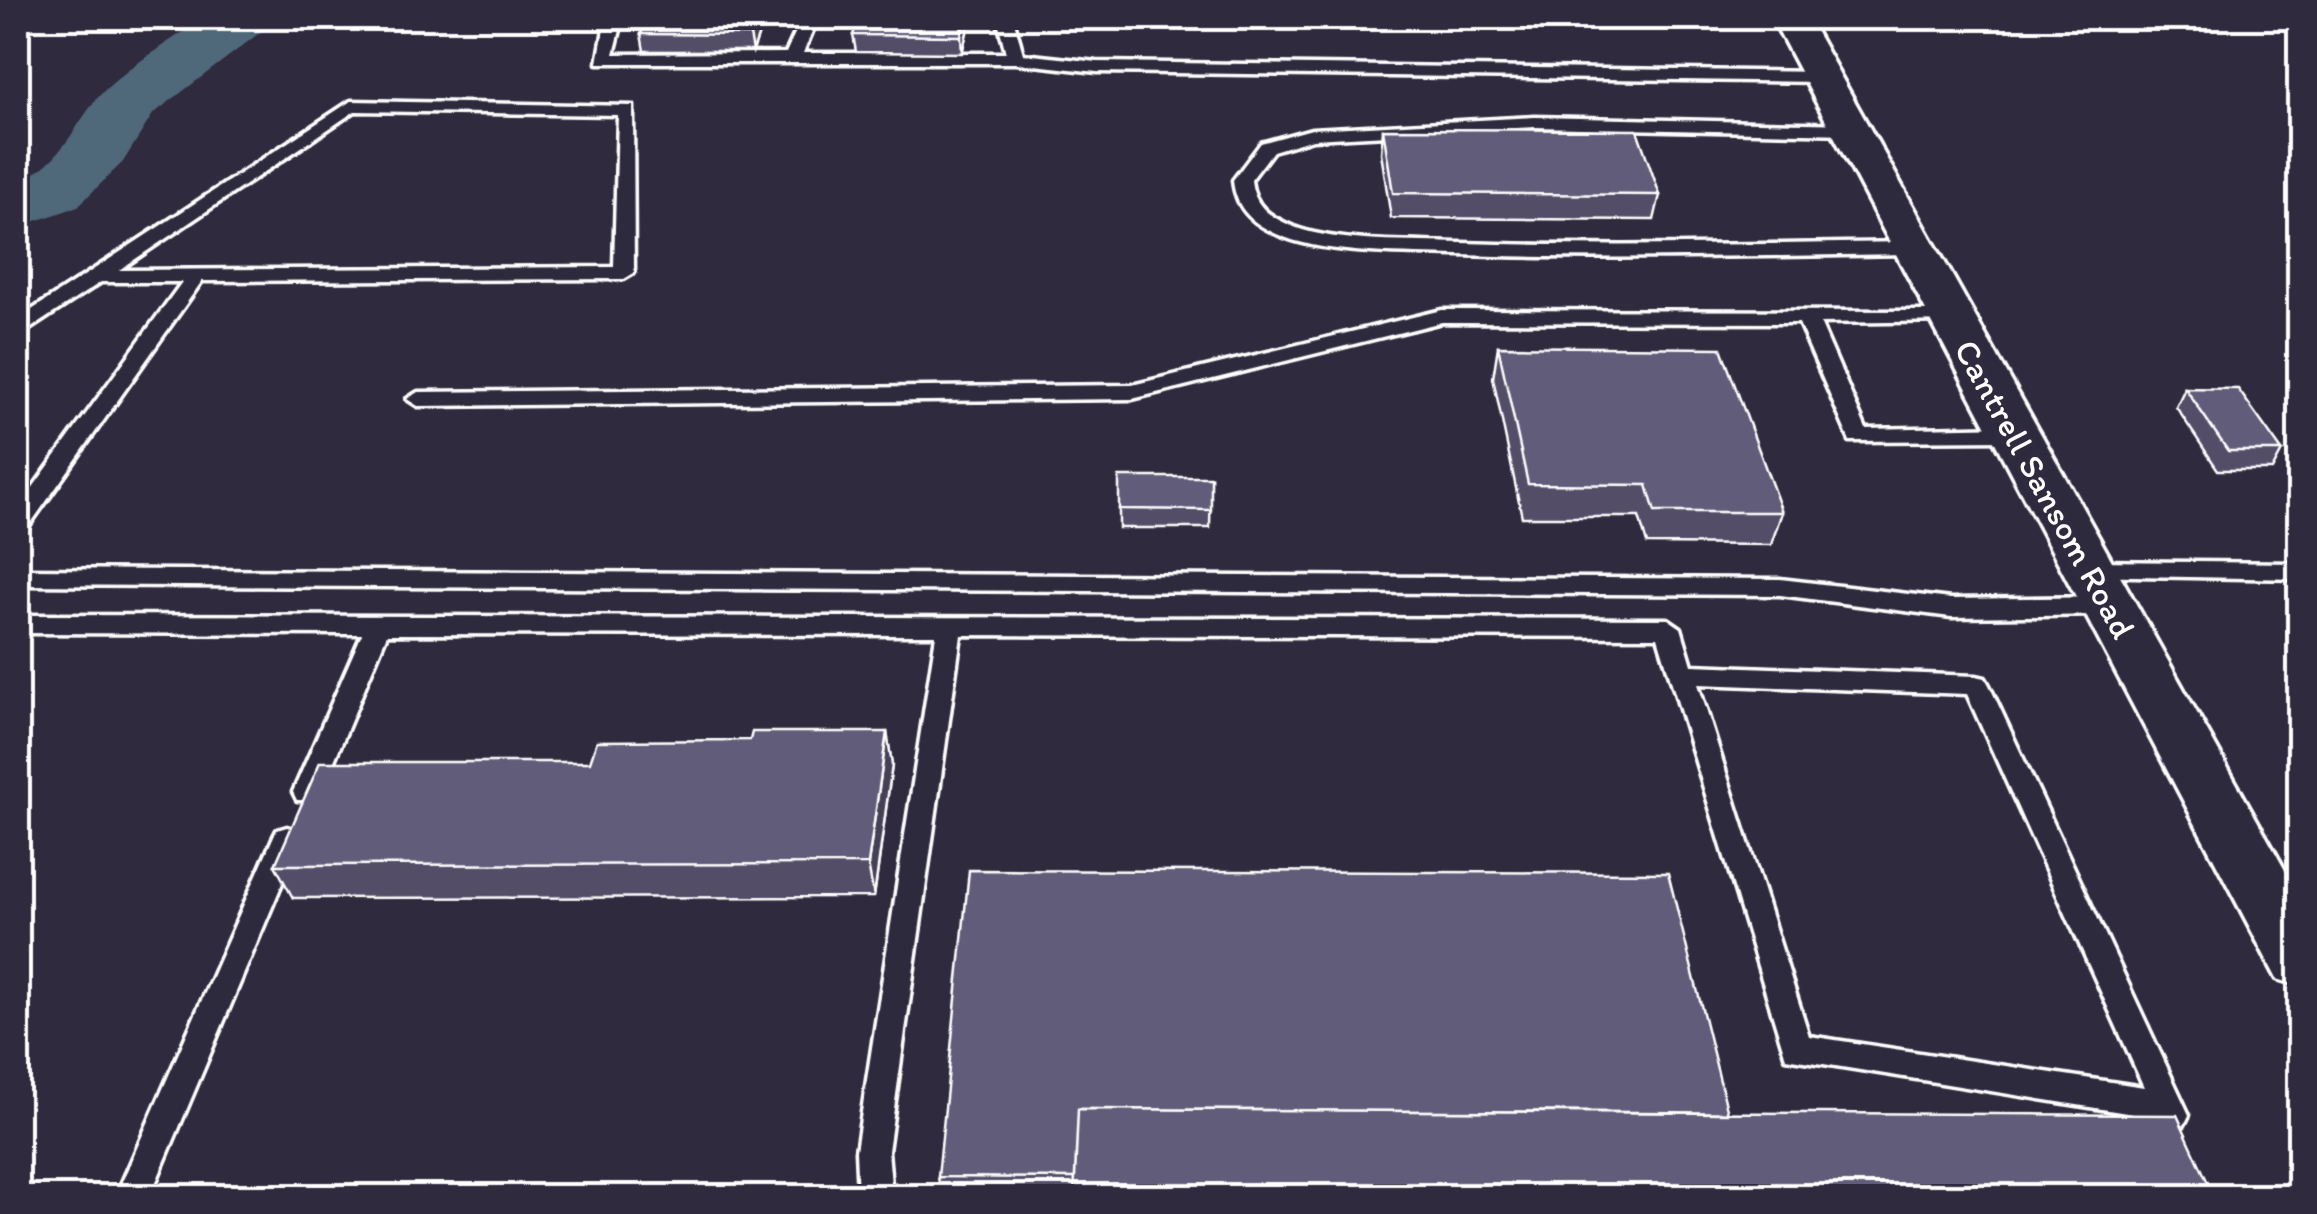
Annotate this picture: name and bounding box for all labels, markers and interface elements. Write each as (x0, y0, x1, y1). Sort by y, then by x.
street label: Cantrell Sansom Road (1945, 332, 2145, 646)

